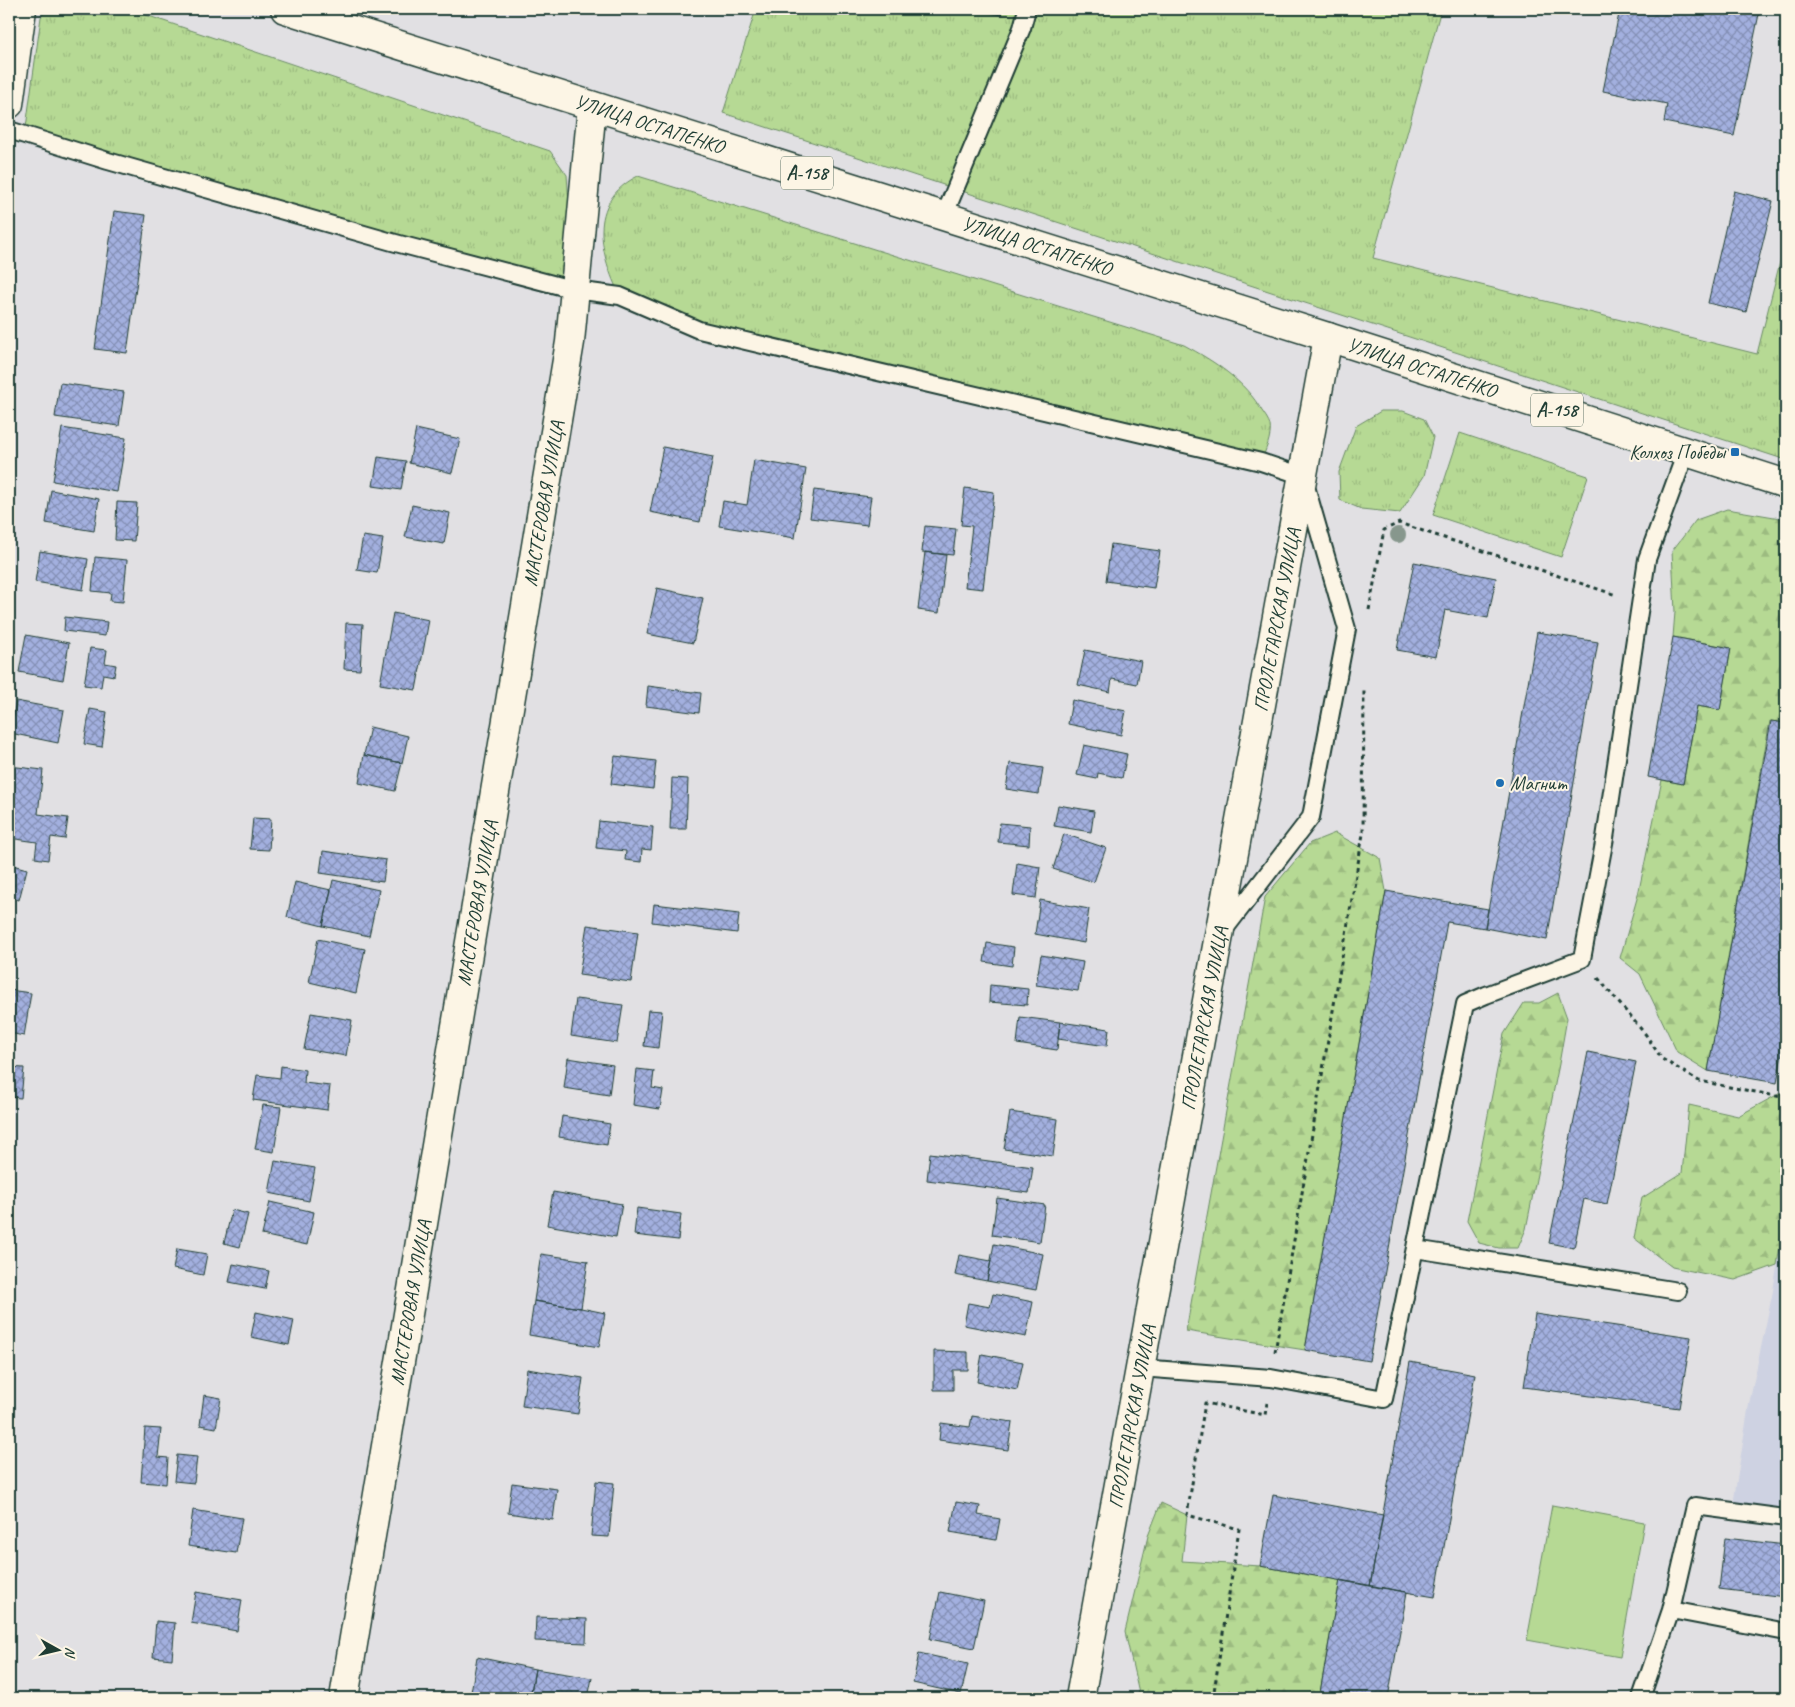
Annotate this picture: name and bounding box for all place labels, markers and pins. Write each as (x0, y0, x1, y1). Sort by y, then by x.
place label: Колхоз Победы (1629, 440, 1726, 465)
marker: Колхоз Победы (1729, 446, 1741, 458)
place label: Магнит (1510, 771, 1568, 796)
marker: Магнит (1494, 777, 1506, 789)

